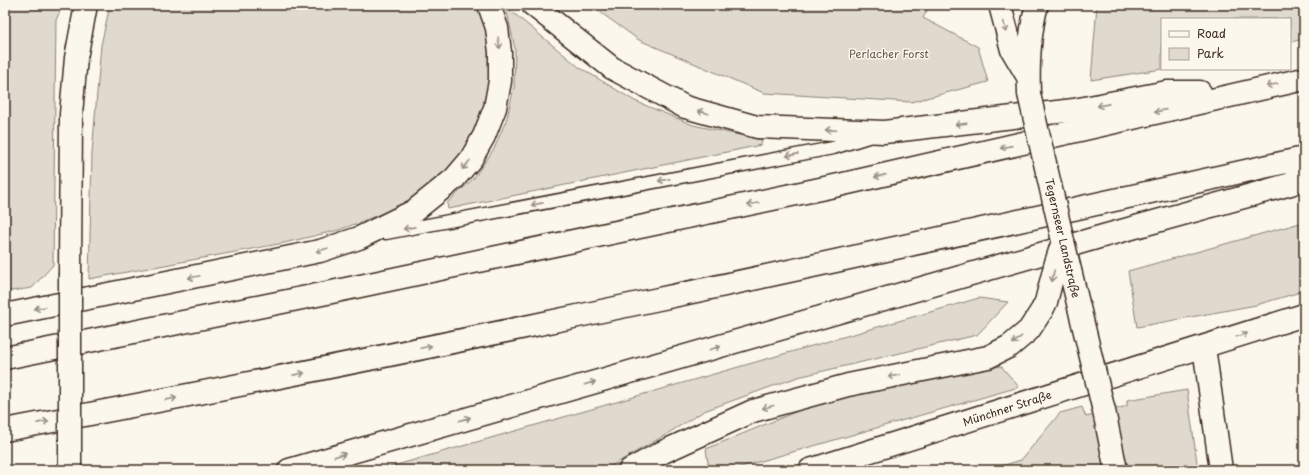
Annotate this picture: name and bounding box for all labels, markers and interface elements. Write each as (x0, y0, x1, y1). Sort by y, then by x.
legend (1161, 18, 1291, 70)
one-way arrow (1002, 21, 1010, 34)
text: Road (1197, 24, 1226, 42)
one-way arrow (495, 36, 503, 49)
text: Park (1197, 44, 1224, 62)
park label: Perlacher Forst (849, 45, 929, 62)
one-way arrow (1265, 82, 1278, 90)
one-way arrow (1097, 101, 1110, 109)
one-way arrow (1154, 107, 1167, 115)
one-way arrow (697, 108, 710, 115)
one-way arrow (955, 120, 968, 127)
one-way arrow (825, 127, 838, 134)
one-way arrow (1000, 143, 1013, 151)
one-way arrow (786, 152, 799, 160)
one-way arrow (462, 159, 471, 170)
one-way arrow (874, 172, 887, 180)
one-way arrow (658, 176, 671, 184)
street label: Tegernseer Landstraße (1041, 177, 1085, 300)
one-way arrow (530, 200, 543, 208)
one-way arrow (747, 200, 760, 208)
one-way arrow (403, 225, 416, 233)
one-way arrow (315, 247, 328, 254)
one-way arrow (1048, 269, 1056, 282)
one-way arrow (188, 273, 201, 281)
one-way arrow (33, 305, 46, 313)
one-way arrow (1235, 331, 1248, 338)
one-way arrow (1012, 336, 1023, 345)
one-way arrow (419, 343, 432, 351)
one-way arrow (708, 344, 721, 351)
one-way arrow (292, 369, 305, 377)
one-way arrow (888, 372, 901, 380)
one-way arrow (583, 379, 596, 387)
street label: Münchner Straße (961, 386, 1054, 430)
one-way arrow (164, 394, 177, 402)
one-way arrow (761, 404, 774, 411)
one-way arrow (458, 415, 471, 422)
one-way arrow (36, 418, 49, 426)
one-way arrow (333, 451, 346, 458)

